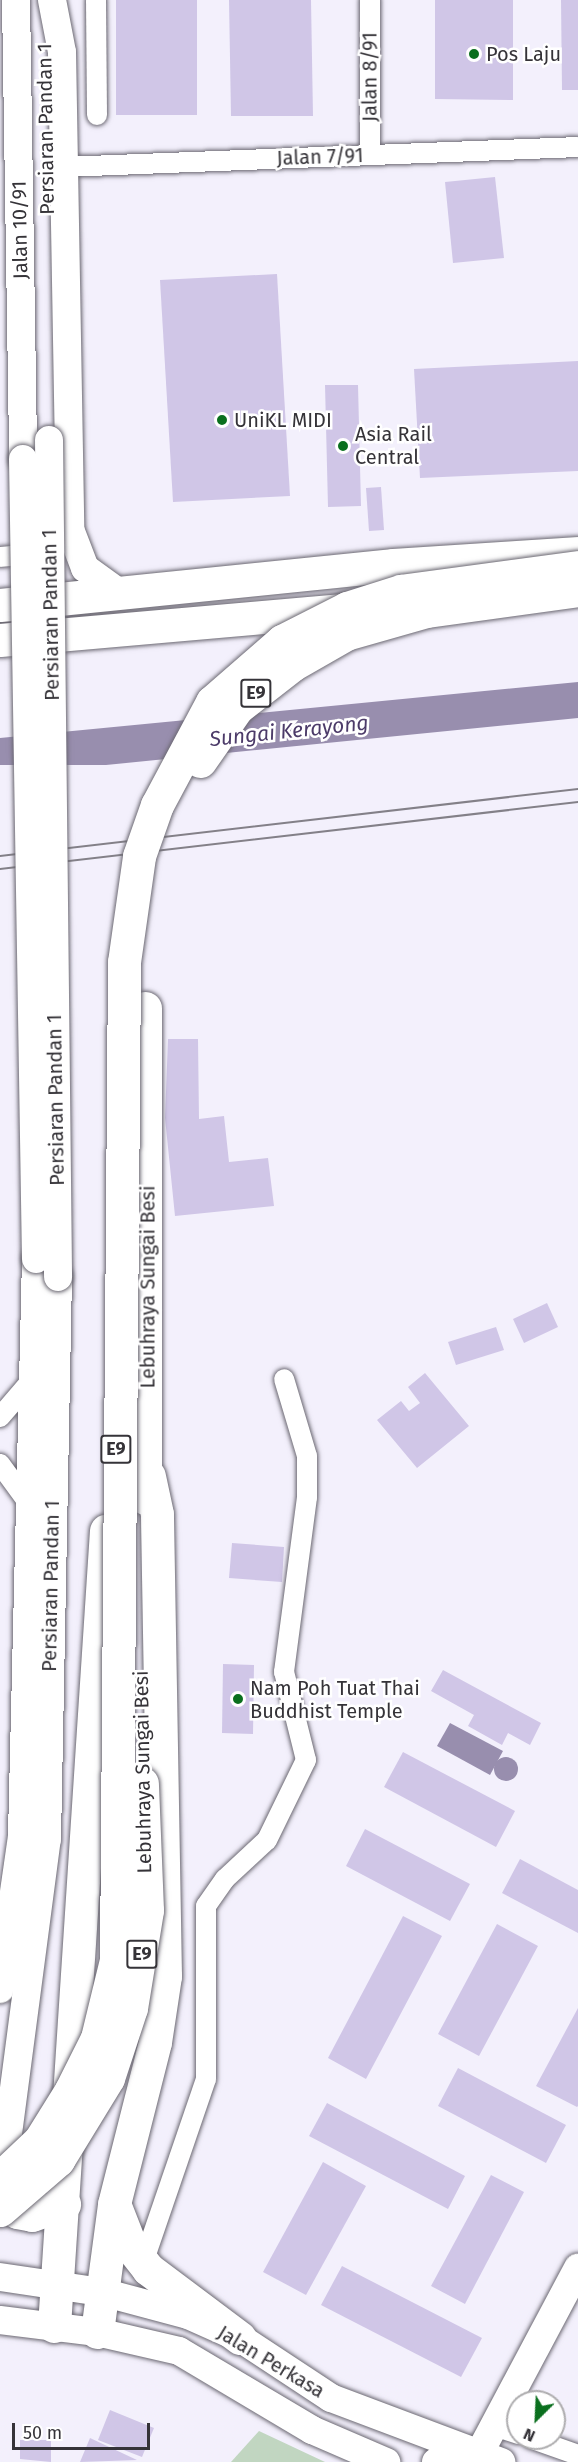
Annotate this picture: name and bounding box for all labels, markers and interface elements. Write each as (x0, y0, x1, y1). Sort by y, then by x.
street label: Jalan 8/91 (358, 32, 382, 122)
place label: Pos Laju (486, 42, 561, 66)
street label: Persiaran Pandan 1 (33, 43, 59, 215)
marker: Pos Laju (467, 47, 481, 61)
street label: Jalan 7/91 (276, 143, 364, 171)
street label: Jalan 10/91 (7, 180, 33, 280)
place label: UniKL MIDI (234, 408, 332, 432)
marker: UniKL MIDI (215, 413, 229, 427)
place label: Asia Rail Central (355, 422, 432, 469)
marker: Asia Rail Central (336, 439, 350, 453)
street label: Persiaran Pandan 1 (38, 529, 64, 701)
road number: E9 (240, 678, 272, 708)
water label: Sungai Kerayong (208, 710, 370, 752)
street label: Persiaran Pandan 1 (43, 1014, 69, 1186)
street label: Lebuhraya Sungai Besi (136, 1185, 160, 1389)
road number: E9 (100, 1434, 132, 1464)
street label: Persiaran Pandan 1 (38, 1500, 64, 1672)
street label: Lebuhraya Sungai Besi (129, 1670, 157, 1874)
place label: Nam Poh Tuat Thai Buddhist Temple (250, 1676, 420, 1723)
marker: Nam Poh Tuat Thai Buddhist Temple (231, 1692, 245, 1706)
road number: E9 (126, 1939, 158, 1969)
street label: Jalan Perkasa (213, 2321, 329, 2403)
north arrow (506, 2390, 566, 2450)
scale bar (15, 2411, 153, 2449)
text: 50 m (23, 2422, 62, 2444)
text: N (521, 2424, 538, 2446)

